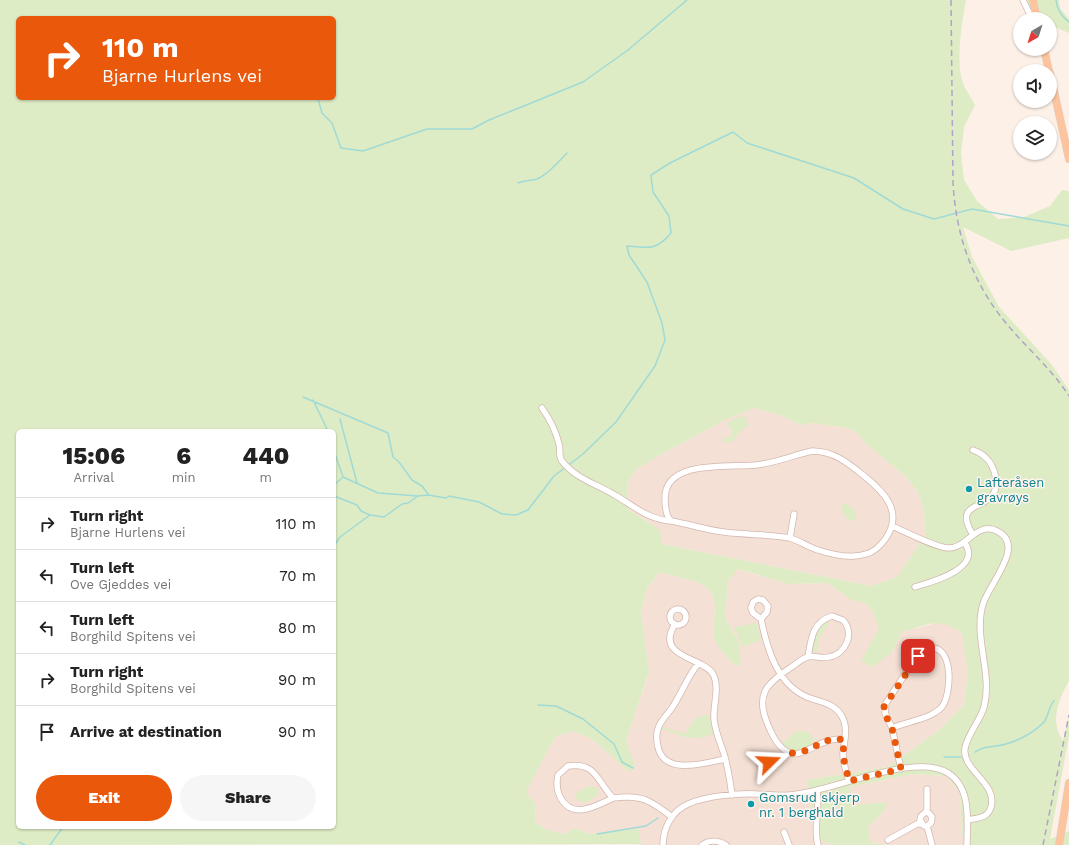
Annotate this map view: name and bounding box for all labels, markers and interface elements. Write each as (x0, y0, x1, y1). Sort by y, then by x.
north arrow (1013, 12, 1057, 56)
map controls (1013, 12, 1057, 160)
text: 110 m (102, 31, 179, 64)
icon: right (36, 32, 88, 84)
button: sound (1013, 64, 1057, 108)
text: Bjarne Hurlens vei (102, 65, 262, 86)
button: layers (1013, 116, 1057, 160)
text: 15:06 (63, 442, 125, 470)
text: 6 (176, 442, 191, 470)
text: 440 (242, 442, 289, 470)
text: Arrival (74, 470, 114, 485)
text: min (172, 470, 196, 485)
text: m (260, 470, 272, 485)
place label: Lafteråsen gravrøys (977, 475, 1044, 505)
marker: Lafteråsen gravrøys (964, 484, 974, 494)
text: Turn right (70, 507, 143, 525)
icon: right (36, 513, 58, 535)
text: 110 m (276, 515, 316, 533)
text: Bjarne Hurlens vei (70, 525, 186, 540)
text: Turn left (70, 559, 134, 577)
icon: left (36, 565, 58, 587)
text: 70 m (279, 567, 316, 585)
text: Ove Gjeddes vei (70, 577, 171, 592)
text: Turn left (70, 611, 134, 629)
icon: left (36, 617, 58, 639)
text: 80 m (278, 619, 316, 637)
text: Borghild Spitens vei (70, 629, 196, 644)
pin (901, 639, 935, 673)
icon: arrive (907, 645, 929, 667)
text: Turn right (70, 663, 143, 681)
icon: right (36, 669, 58, 691)
text: 90 m (278, 671, 316, 689)
text: Borghild Spitens vei (70, 681, 196, 696)
icon: arrive (36, 721, 58, 743)
text: Arrive at destination (70, 723, 222, 741)
text: 90 m (278, 723, 316, 741)
position arrow (748, 741, 790, 783)
button: Exit (36, 775, 172, 821)
button: Share (180, 775, 316, 821)
place label: Gomsrud skjerp nr. 1 berghald (759, 790, 860, 820)
marker: Gomsrud skjerp nr. 1 berghald (746, 799, 756, 809)

